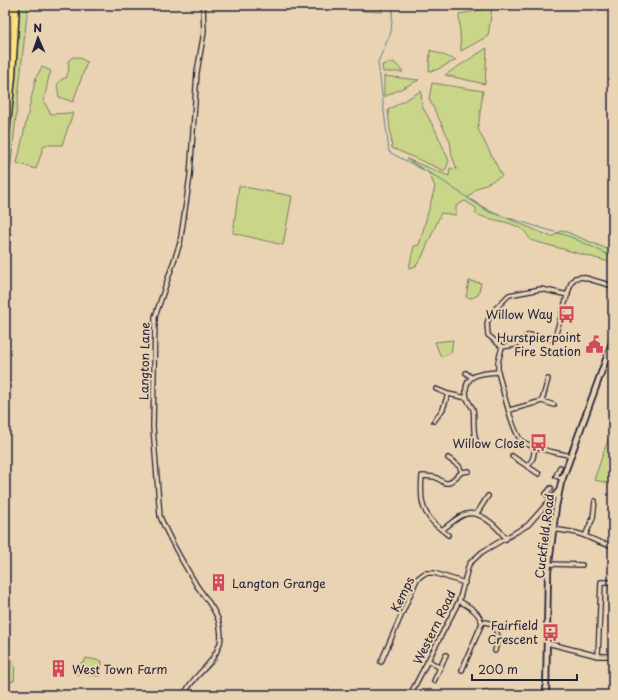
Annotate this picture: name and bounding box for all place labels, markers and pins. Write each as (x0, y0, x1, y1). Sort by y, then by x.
bus stop icon: Willow Way (556, 304, 576, 324)
place label: Willow Way (486, 305, 553, 323)
place label: Hurstpierpoint Fire Station (497, 328, 581, 360)
public building icon: Hurstpierpoint Fire Station (584, 334, 604, 354)
bus stop icon: Willow Close (528, 433, 548, 453)
place label: Willow Close (452, 434, 525, 452)
building icon: Langton Grange (209, 573, 229, 593)
place label: Langton Grange (232, 574, 326, 592)
place label: Fairfield Crescent (487, 616, 538, 648)
bus stop icon: Fairfield Crescent (541, 622, 561, 642)
building icon: West Town Farm (49, 659, 69, 679)
place label: West Town Farm (72, 660, 168, 678)

